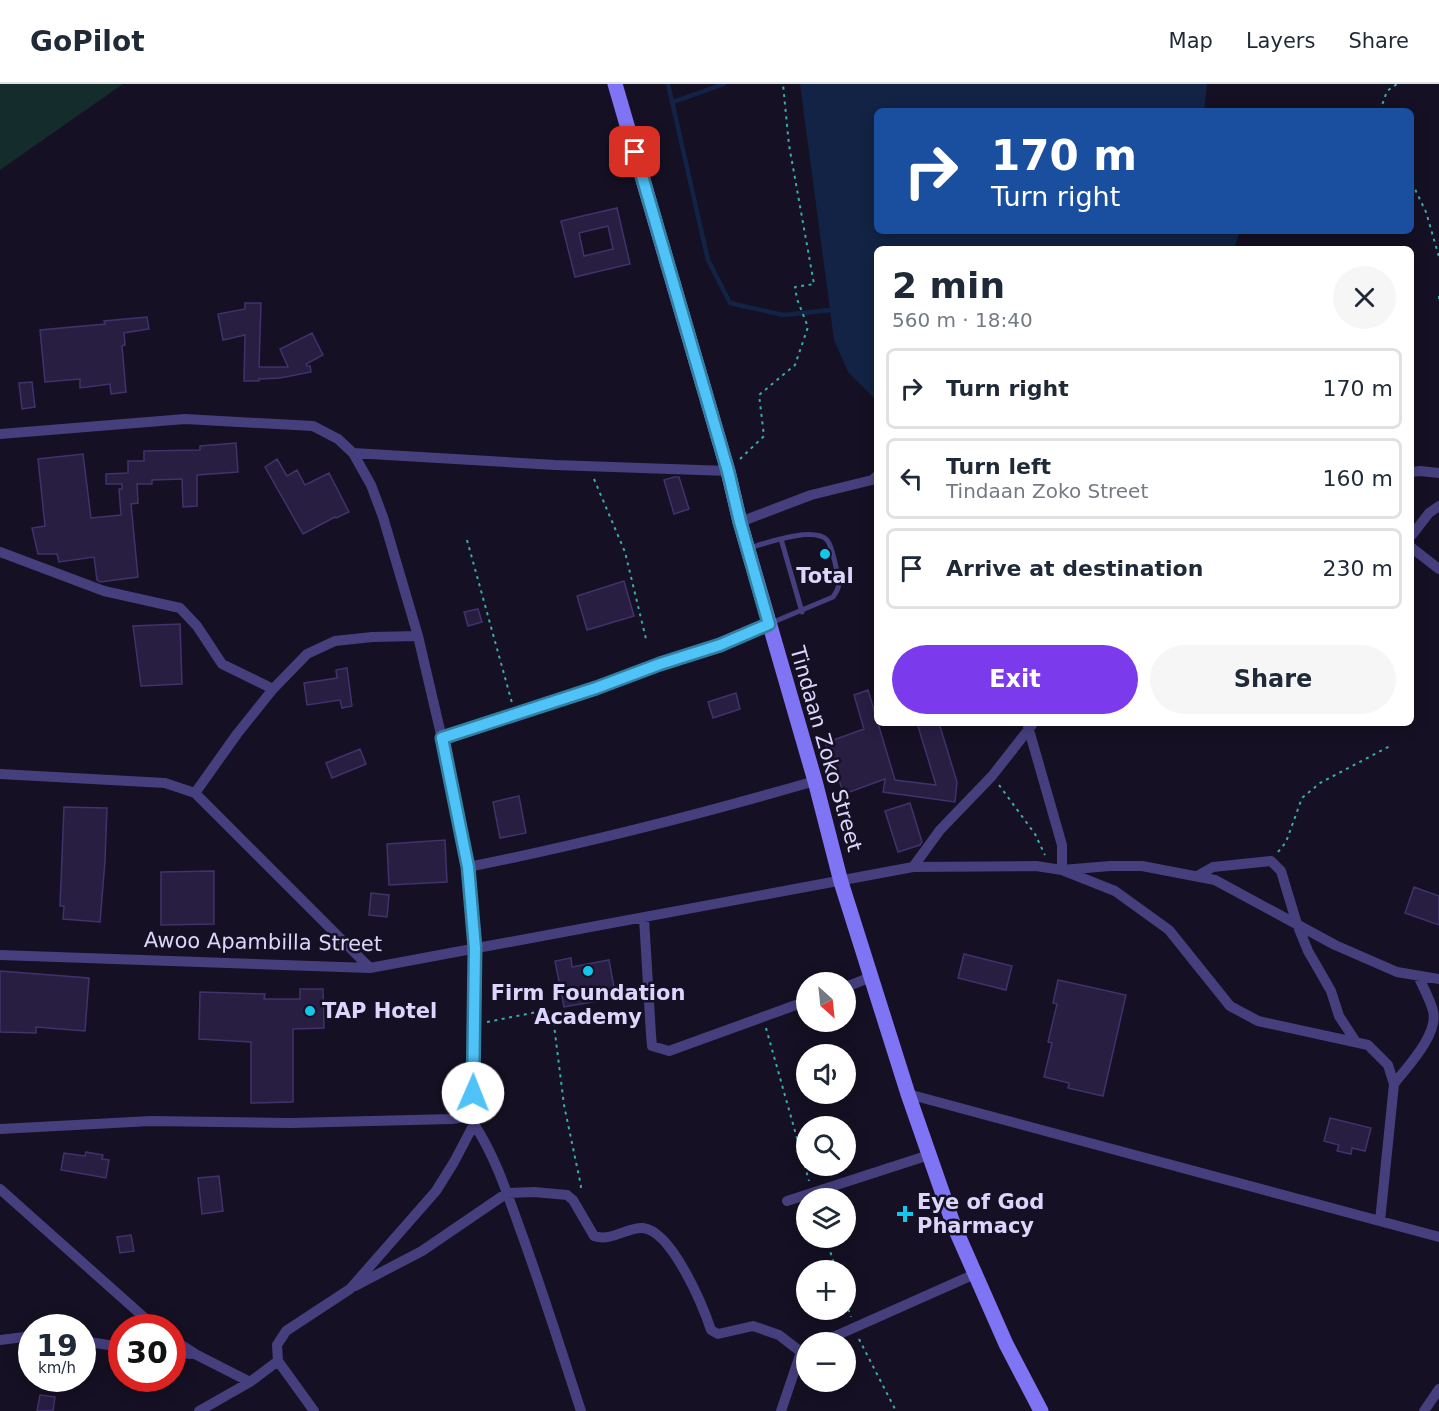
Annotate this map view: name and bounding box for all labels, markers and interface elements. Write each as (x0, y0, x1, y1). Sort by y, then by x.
text: GoPilot (30, 25, 145, 58)
text: Map (1169, 29, 1213, 53)
text: Layers (1246, 29, 1315, 53)
text: Share (1348, 29, 1409, 53)
pin (609, 126, 660, 177)
text: 170 m (991, 131, 1137, 180)
icon: right (892, 132, 970, 210)
icon: arrive (618, 135, 651, 168)
text: Turn right (991, 181, 1120, 212)
text: 2 min (892, 265, 1005, 306)
button: close (1333, 266, 1396, 329)
text: 560 m · 18:40 (892, 308, 1033, 332)
icon: right (895, 372, 928, 405)
text: Turn right (946, 376, 1069, 401)
text: 170 m (1323, 376, 1393, 401)
text: Turn left (946, 454, 1051, 479)
icon: left (895, 462, 928, 495)
text: 160 m (1323, 466, 1393, 491)
text: Tindaan Zoko Street (946, 479, 1148, 503)
marker: Total (818, 547, 832, 561)
icon: arrive (895, 552, 928, 585)
text: Arrive at destination (946, 556, 1203, 581)
text: 230 m (1323, 556, 1393, 581)
place label: Total (796, 564, 854, 588)
street label: Tindaan Zoko Street (785, 643, 867, 854)
button: Exit (892, 645, 1138, 714)
button: Share (1150, 645, 1396, 714)
street label: Awoo Apambilla Street (144, 928, 382, 956)
marker: Firm Foundation Academy (581, 964, 595, 978)
north arrow (796, 972, 856, 1032)
map controls (796, 972, 856, 1392)
place label: Firm Foundation Academy (491, 981, 685, 1029)
place label: TAP Hotel (322, 999, 437, 1023)
marker: TAP Hotel (303, 1004, 317, 1018)
button: sound (796, 1044, 856, 1104)
position arrow (441, 1061, 505, 1125)
button: search (796, 1116, 856, 1176)
button: layers (796, 1188, 856, 1248)
place label: Eye of God Pharmacy (917, 1190, 1044, 1238)
marker: Eye of God Pharmacy (898, 1207, 912, 1221)
button: + (796, 1260, 856, 1320)
speed limit sign: 30 (108, 1314, 186, 1392)
text: 19 (36, 1328, 78, 1363)
button: − (796, 1332, 856, 1392)
text: km/h (38, 1359, 76, 1377)

